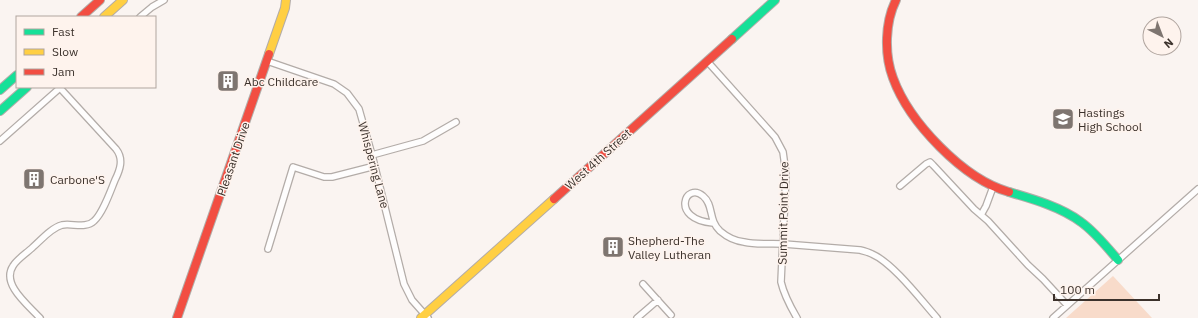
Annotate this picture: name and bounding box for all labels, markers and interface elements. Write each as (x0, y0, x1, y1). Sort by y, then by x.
legend (16, 16, 156, 88)
north arrow (1142, 16, 1182, 56)
text: Fast (52, 24, 75, 39)
text: N (1161, 36, 1176, 51)
text: Slow (52, 44, 78, 59)
text: Jam (52, 64, 75, 79)
building icon: Abc Childcare (215, 68, 241, 94)
place label: Abc Childcare (244, 74, 319, 89)
place label: Hastings High School (1078, 105, 1142, 134)
school or university icon: Hastings High School (1050, 106, 1076, 132)
street label: Pleasant Drive (213, 120, 253, 198)
street label: Whispering Lane (355, 120, 393, 210)
street label: West 4th Street (562, 125, 634, 193)
street label: Summit Point Drive (775, 161, 791, 265)
building icon: Carbone'S (21, 166, 47, 192)
place label: Carbone'S (50, 172, 105, 187)
place label: Shepherd-The Valley Lutheran (628, 233, 711, 262)
building icon: Shepherd-The Valley Lutheran (600, 234, 626, 260)
scale bar (1054, 276, 1159, 302)
text: 100 m (1060, 282, 1095, 297)

